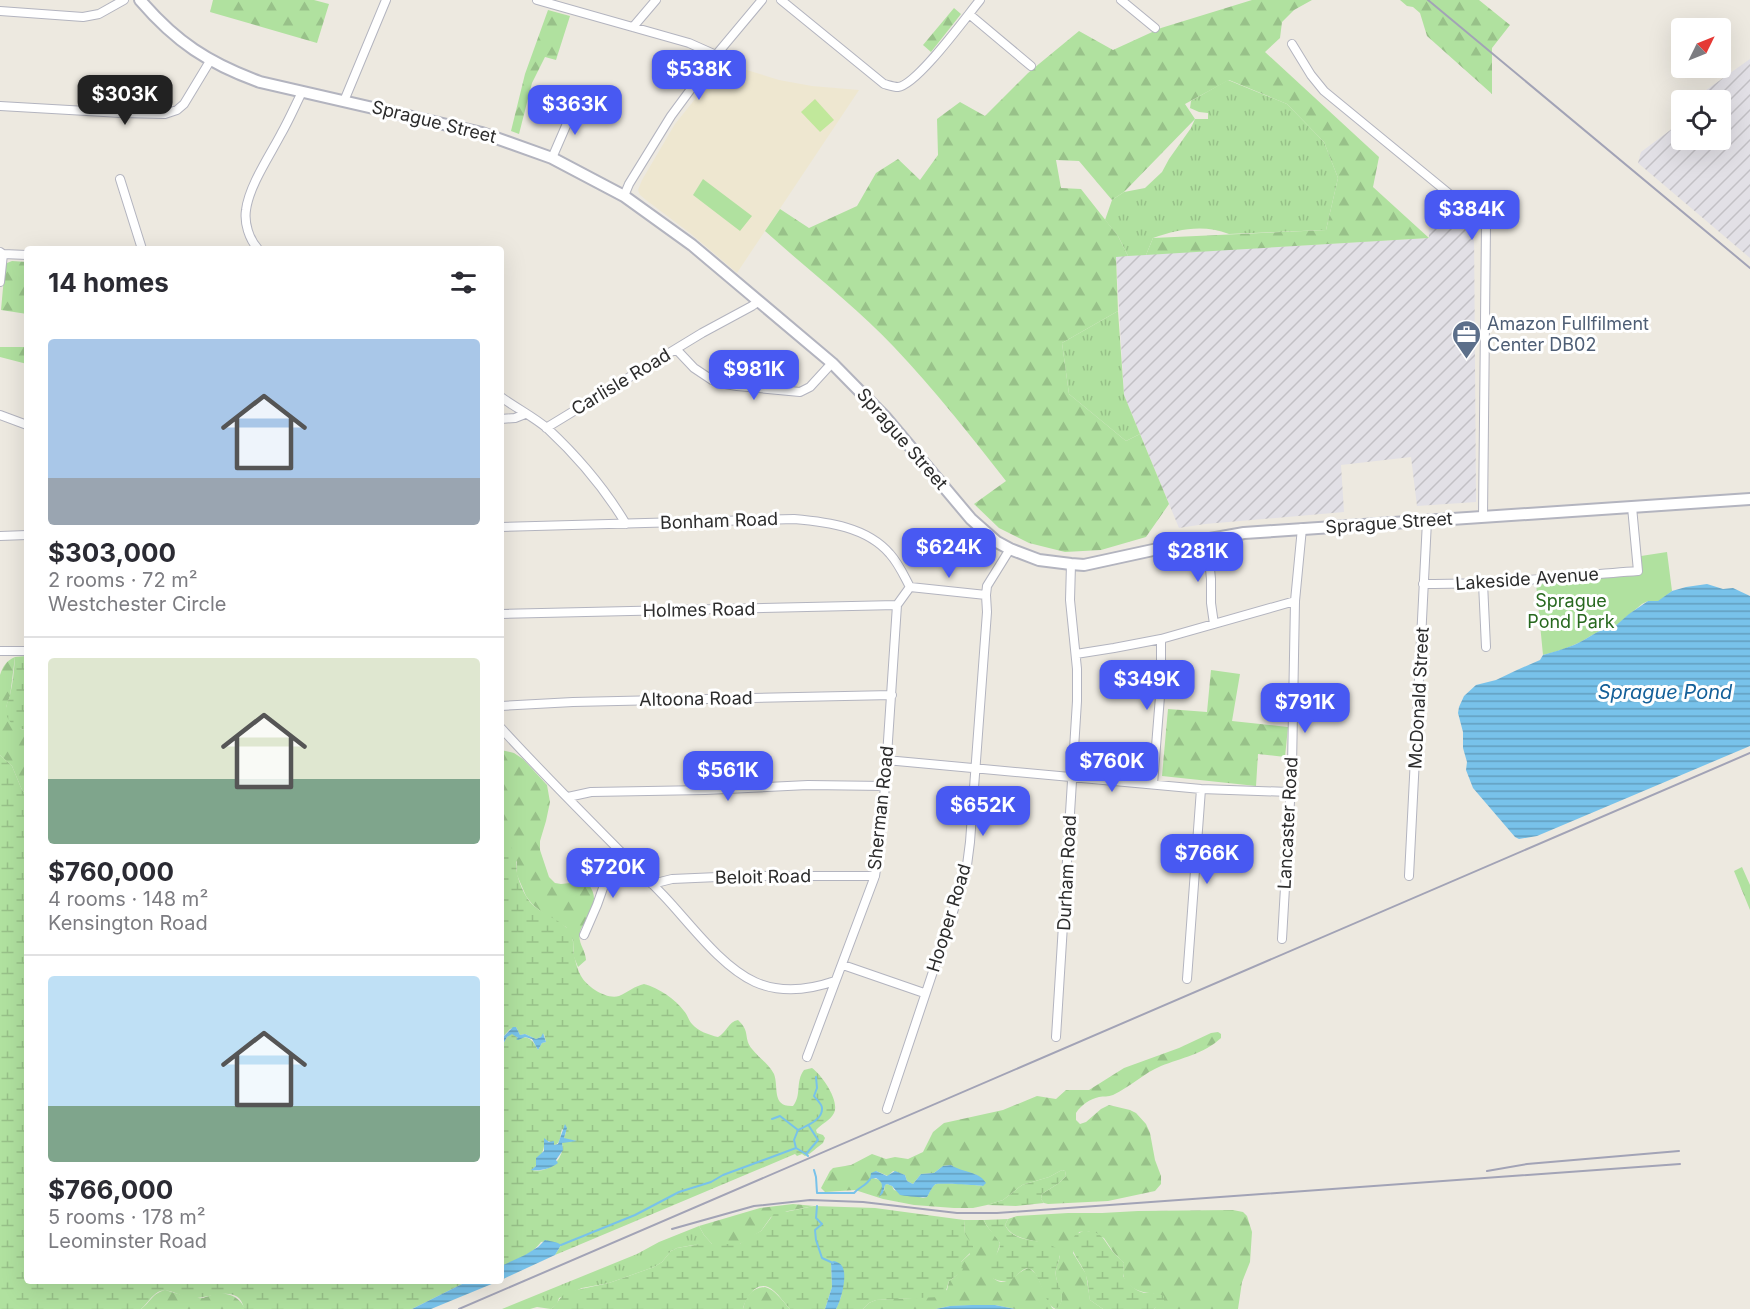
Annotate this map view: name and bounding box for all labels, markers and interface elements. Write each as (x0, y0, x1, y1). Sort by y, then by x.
north arrow (1671, 18, 1731, 78)
map controls (1671, 18, 1731, 150)
pin: $538K (657, 50, 741, 101)
text: $538K (666, 57, 732, 81)
pin: $303K (83, 75, 167, 126)
text: $303K (92, 82, 158, 106)
pin: $363K (533, 85, 617, 136)
button: locate (1671, 90, 1731, 150)
text: $363K (542, 92, 608, 116)
street label: Sprague Street (370, 96, 499, 147)
pin: $384K (1430, 190, 1514, 241)
text: $384K (1439, 197, 1505, 221)
icon: filters (447, 266, 480, 299)
text: 14 homes (48, 267, 169, 298)
place label: Amazon Fullfilment Center DB02 (1487, 313, 1649, 355)
office icon: Amazon Fullfilment Center DB02 (1450, 318, 1482, 360)
street label: Carlisle Road (567, 344, 674, 419)
pin: $981K (712, 350, 796, 401)
text: $981K (723, 357, 785, 381)
icon: home (210, 378, 318, 486)
street label: Sprague Street (853, 384, 952, 494)
street label: Bonham Road (660, 508, 778, 533)
street label: Sprague Street (1325, 508, 1453, 537)
pin: $624K (907, 528, 991, 579)
pin: $281K (1156, 532, 1240, 583)
text: $624K (916, 535, 982, 559)
text: $303,000 (48, 537, 176, 568)
text: $281K (1167, 539, 1229, 563)
street label: Lakeside Avenue (1454, 563, 1599, 594)
text: 2 rooms · 72 m² (48, 568, 198, 592)
park label: Sprague Pond Park (1527, 590, 1615, 632)
text: Westchester Circle (48, 592, 226, 616)
street label: Holmes Road (642, 598, 756, 621)
street label: McDonald Street (1404, 626, 1433, 770)
pin: $349K (1105, 660, 1189, 711)
text: $349K (1114, 667, 1180, 691)
water label: Sprague Pond (1598, 680, 1733, 704)
pin: $791K (1263, 683, 1347, 734)
street label: Altoona Road (639, 687, 753, 710)
text: $791K (1275, 690, 1335, 714)
icon: home (210, 697, 318, 805)
pin: $760K (1070, 742, 1154, 793)
street label: Sherman Road (864, 745, 897, 871)
text: $760K (1079, 749, 1145, 773)
pin: $561K (686, 751, 770, 802)
street label: Lancaster Road (1274, 756, 1301, 890)
text: $561K (697, 758, 759, 782)
pin: $652K (941, 786, 1025, 837)
text: $652K (950, 793, 1016, 817)
street label: Durham Road (1053, 815, 1080, 931)
pin: $766K (1165, 834, 1249, 885)
text: $766K (1175, 841, 1239, 865)
pin: $720K (571, 848, 655, 899)
text: $720K (580, 855, 646, 879)
text: $760,000 (48, 856, 174, 887)
street label: Hooper Road (922, 861, 975, 974)
street label: Beloit Road (715, 865, 811, 888)
text: 4 rooms · 148 m² (48, 887, 208, 911)
text: Kensington Road (48, 911, 208, 935)
icon: home (210, 1015, 318, 1123)
text: $766,000 (48, 1174, 173, 1205)
text: 5 rooms · 178 m² (48, 1205, 206, 1229)
text: Leominster Road (48, 1229, 207, 1253)

